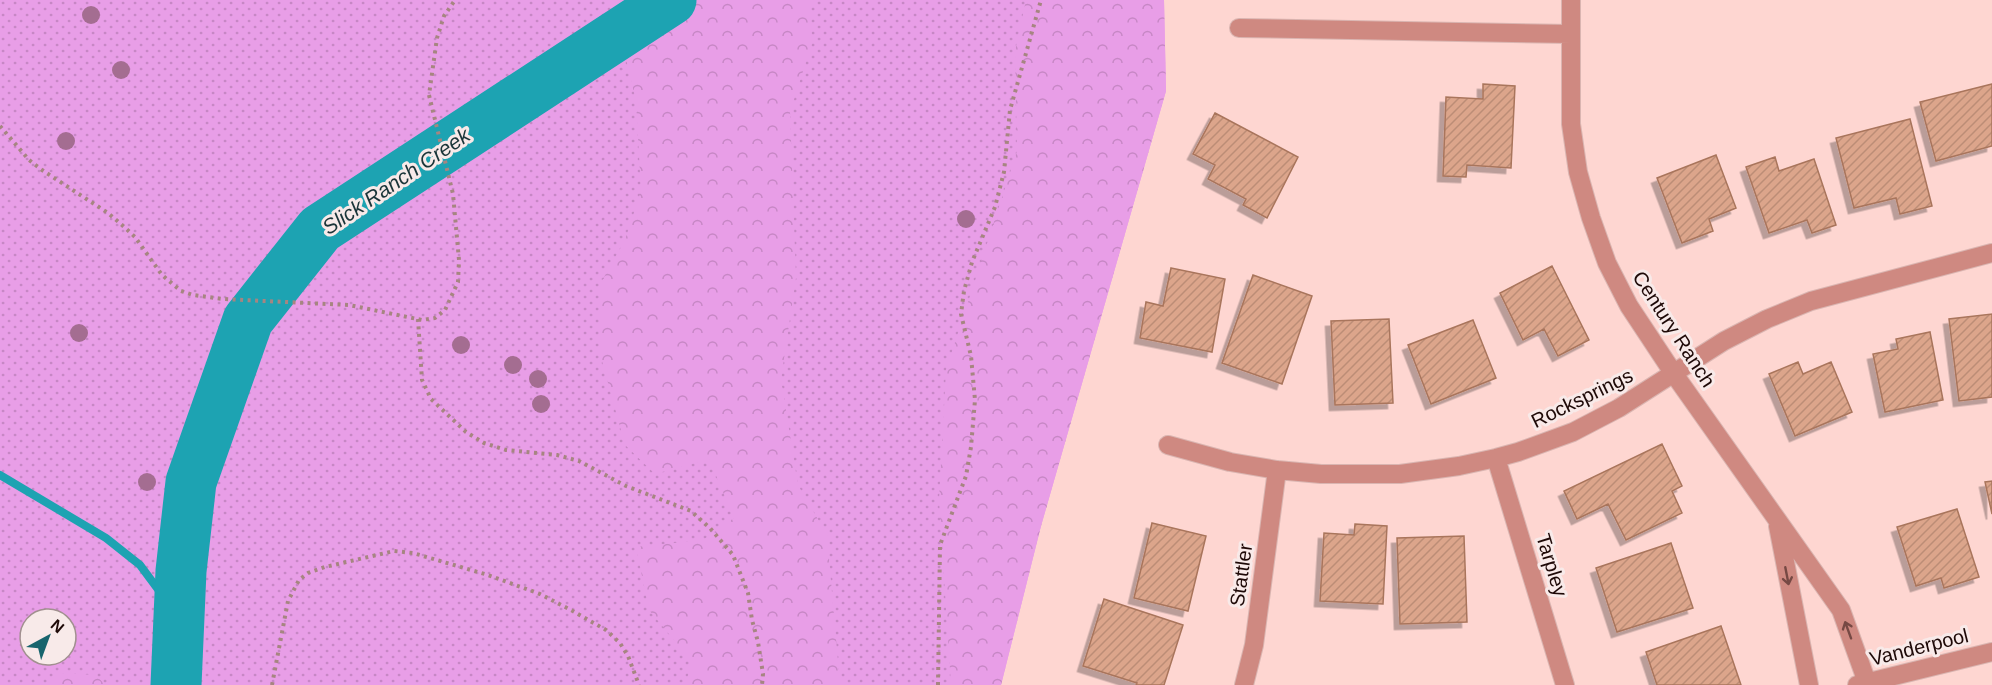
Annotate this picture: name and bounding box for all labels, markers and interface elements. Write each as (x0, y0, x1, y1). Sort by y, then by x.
water label: Slick Ranch Creek (318, 122, 475, 239)
street label: Century Ranch (1628, 267, 1720, 391)
street label: Rocksprings (1528, 364, 1636, 432)
street label: Tarpley (1532, 531, 1572, 599)
street label: Stattler (1226, 542, 1256, 608)
one-way arrow (1782, 566, 1793, 585)
north arrow (18, 607, 78, 667)
text: N (48, 616, 67, 636)
one-way arrow (1842, 621, 1853, 640)
street label: Vanderpool (1867, 624, 1971, 670)

